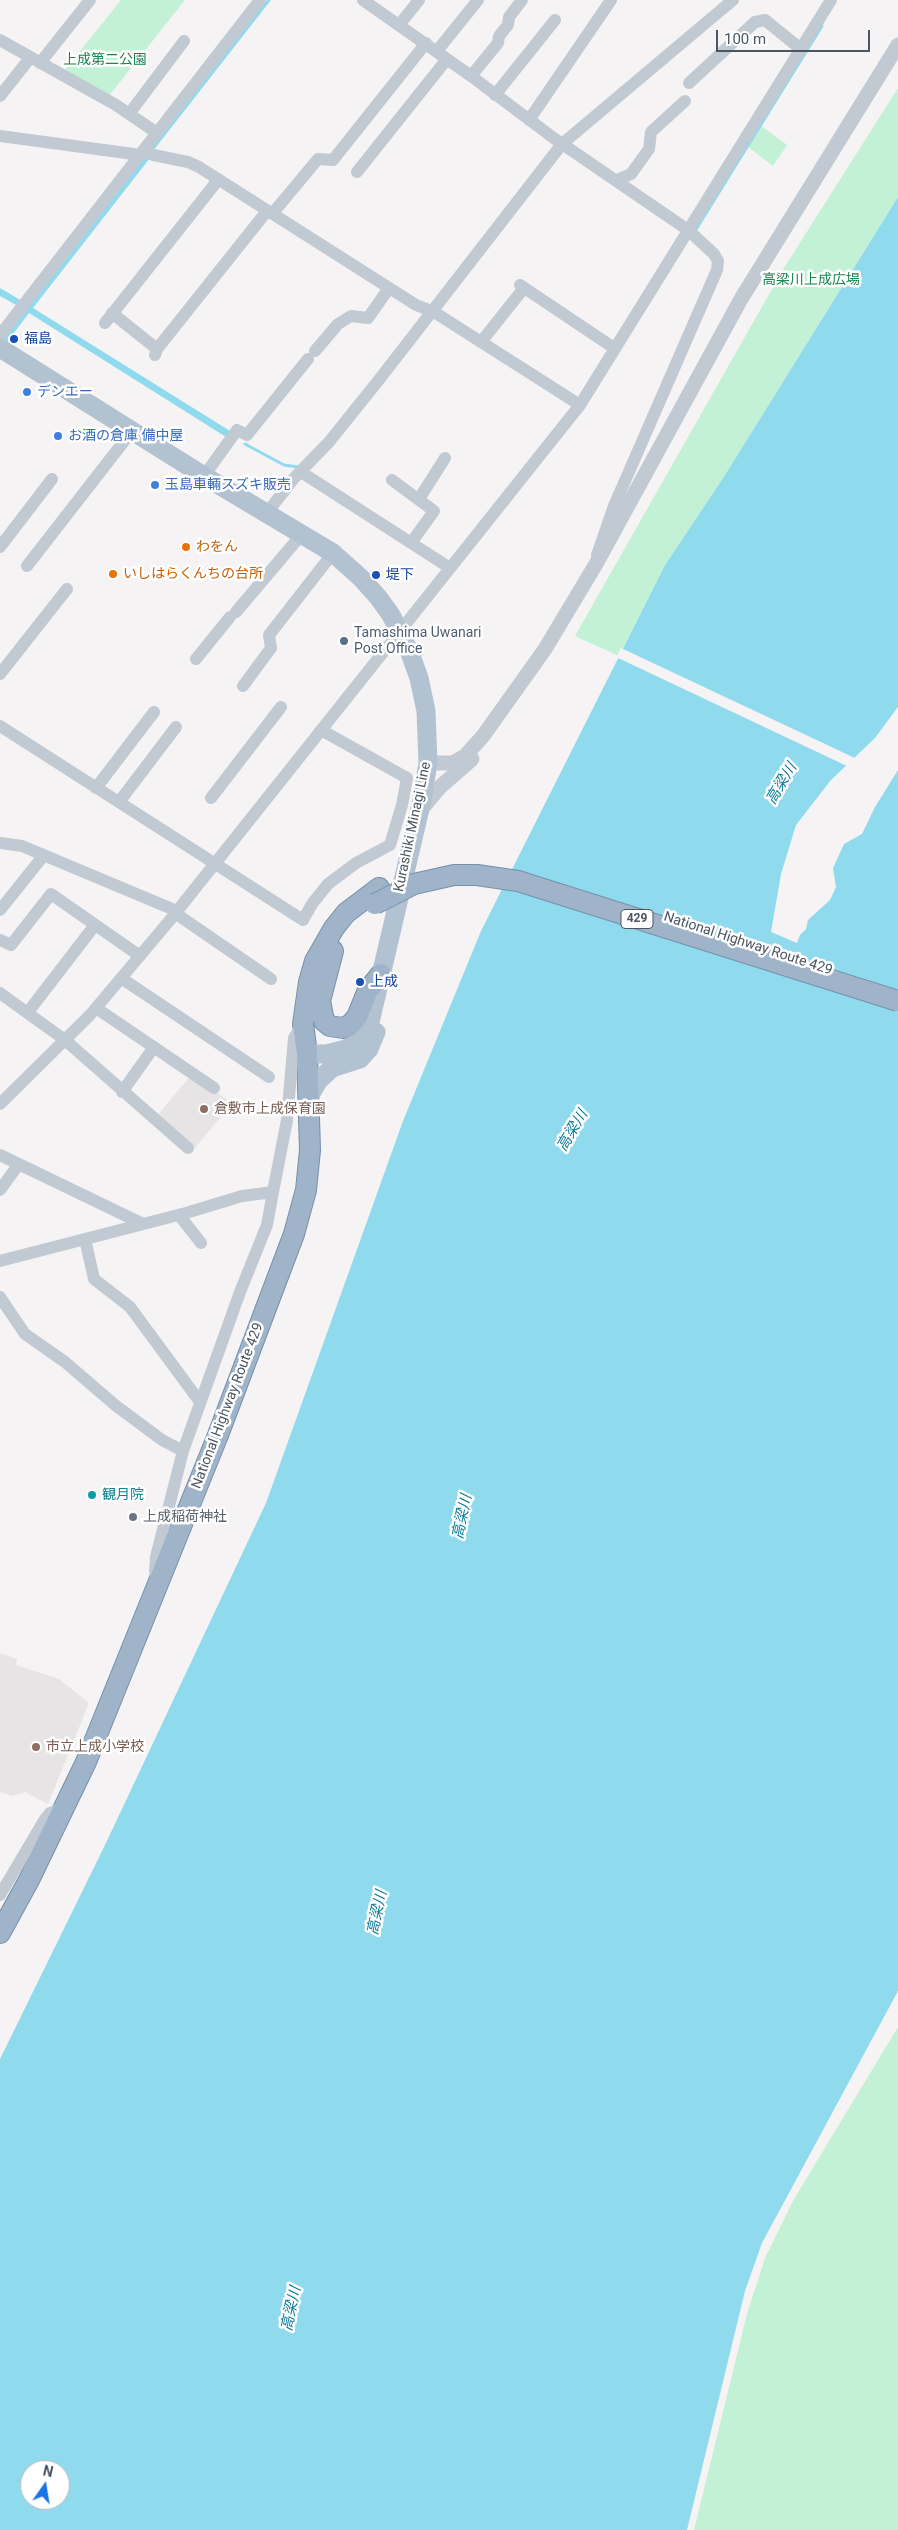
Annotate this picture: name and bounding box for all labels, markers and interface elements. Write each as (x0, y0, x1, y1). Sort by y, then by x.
scale bar (718, 20, 872, 52)
text: 100 m (724, 30, 766, 48)
park label: 上成第二公園 (63, 52, 147, 68)
park label: 高梁川上成広場 (762, 272, 860, 288)
place label: 福島 (24, 331, 52, 347)
marker: 福島 (8, 333, 20, 345)
place label: デンエー (37, 384, 93, 400)
marker: デンエー (21, 386, 33, 398)
place label: お酒の倉庫 備中屋 (68, 428, 183, 444)
marker: お酒の倉庫 備中屋 (52, 430, 64, 442)
place label: 玉島車輛スズキ販売 (165, 477, 291, 493)
marker: 玉島車輛スズキ販売 (149, 479, 161, 491)
place label: わをん (196, 539, 238, 555)
marker: わをん (180, 541, 192, 553)
place label: いしはらくんちの台所 (123, 566, 263, 582)
place label: 堤下 (386, 567, 414, 583)
marker: いしはらくんちの台所 (107, 568, 119, 580)
marker: 堤下 (370, 569, 382, 581)
place label: Tamashima Uwanari Post Office (354, 625, 482, 658)
marker: Tamashima Uwanari Post Office (338, 635, 350, 647)
street label: Kurashiki Minagi Line (391, 760, 435, 894)
water label: 高梁川 (763, 760, 801, 808)
street label: National Highway Route 429 (662, 909, 834, 979)
road number: 429 (621, 910, 653, 929)
place label: 上成 (370, 974, 398, 990)
marker: 上成 (354, 976, 366, 988)
place label: 倉敷市上成保育園 (214, 1101, 326, 1117)
marker: 倉敷市上成保育園 (198, 1103, 210, 1115)
water label: 高梁川 (554, 1107, 592, 1155)
street label: National Highway Route 429 (189, 1321, 267, 1491)
place label: 観月院 (102, 1487, 144, 1503)
marker: 観月院 (86, 1489, 98, 1501)
water label: 高梁川 (450, 1493, 476, 1541)
place label: 上成稲荷神社 (143, 1509, 227, 1525)
marker: 上成稲荷神社 (127, 1511, 139, 1523)
place label: 市立上成小学校 (46, 1739, 144, 1755)
marker: 市立上成小学校 (30, 1741, 42, 1753)
water label: 高梁川 (365, 1889, 391, 1937)
water label: 高梁川 (279, 2285, 305, 2333)
north arrow (20, 2460, 70, 2510)
text: N (42, 2462, 55, 2480)

